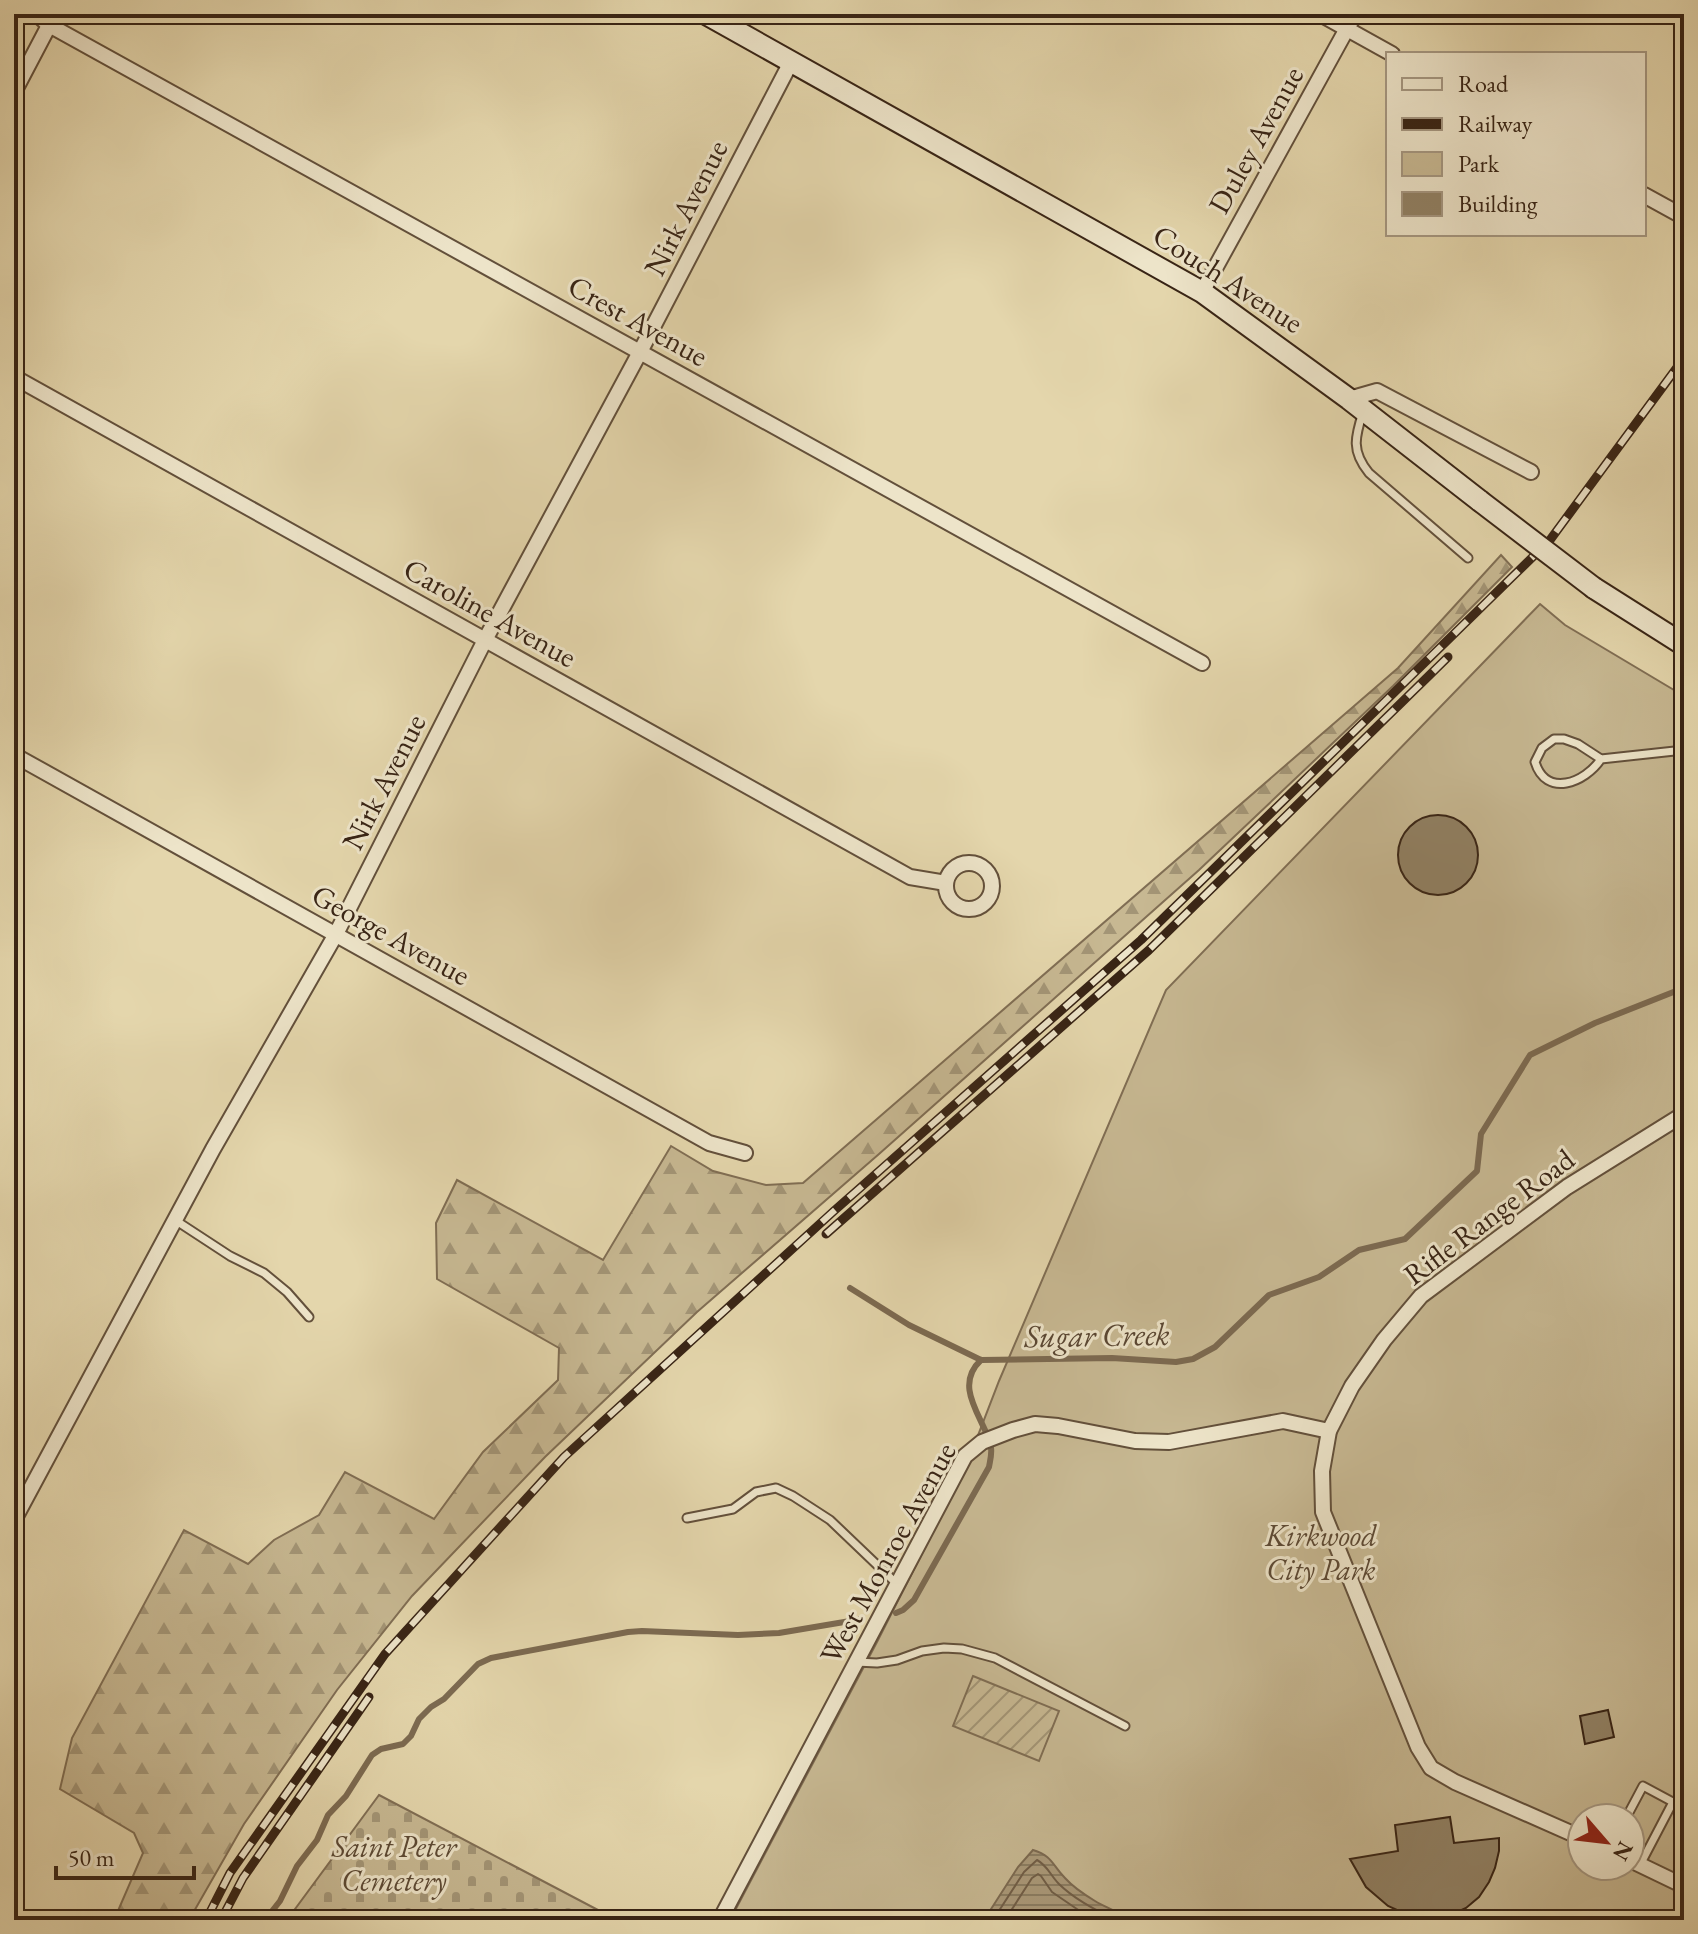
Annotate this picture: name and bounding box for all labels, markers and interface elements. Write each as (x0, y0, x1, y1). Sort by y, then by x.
legend (1386, 52, 1646, 236)
street label: Duley Avenue (1199, 59, 1312, 220)
text: Road (1458, 68, 1509, 99)
text: Railway (1458, 108, 1533, 139)
street label: Nirk Avenue (635, 133, 736, 282)
text: Park (1458, 148, 1500, 179)
text: Building (1458, 188, 1538, 219)
street label: Couch Avenue (1146, 215, 1311, 342)
street label: Crest Avenue (561, 266, 715, 375)
street label: Caroline Avenue (397, 549, 584, 676)
street label: Nirk Avenue (333, 707, 434, 856)
street label: George Avenue (305, 875, 477, 994)
street label: Rifle Range Road (1395, 1139, 1583, 1294)
water label: Sugar Creek (1023, 1313, 1170, 1357)
street label: West Monroe Avenue (811, 1435, 965, 1670)
park label: Kirkwood City Park (1264, 1516, 1377, 1589)
north arrow (1566, 1802, 1646, 1882)
park label: Saint Peter Cemetery (331, 1827, 458, 1900)
scale bar (56, 1830, 194, 1880)
text: N (1606, 1836, 1640, 1866)
text: 50 m (68, 1842, 115, 1873)

